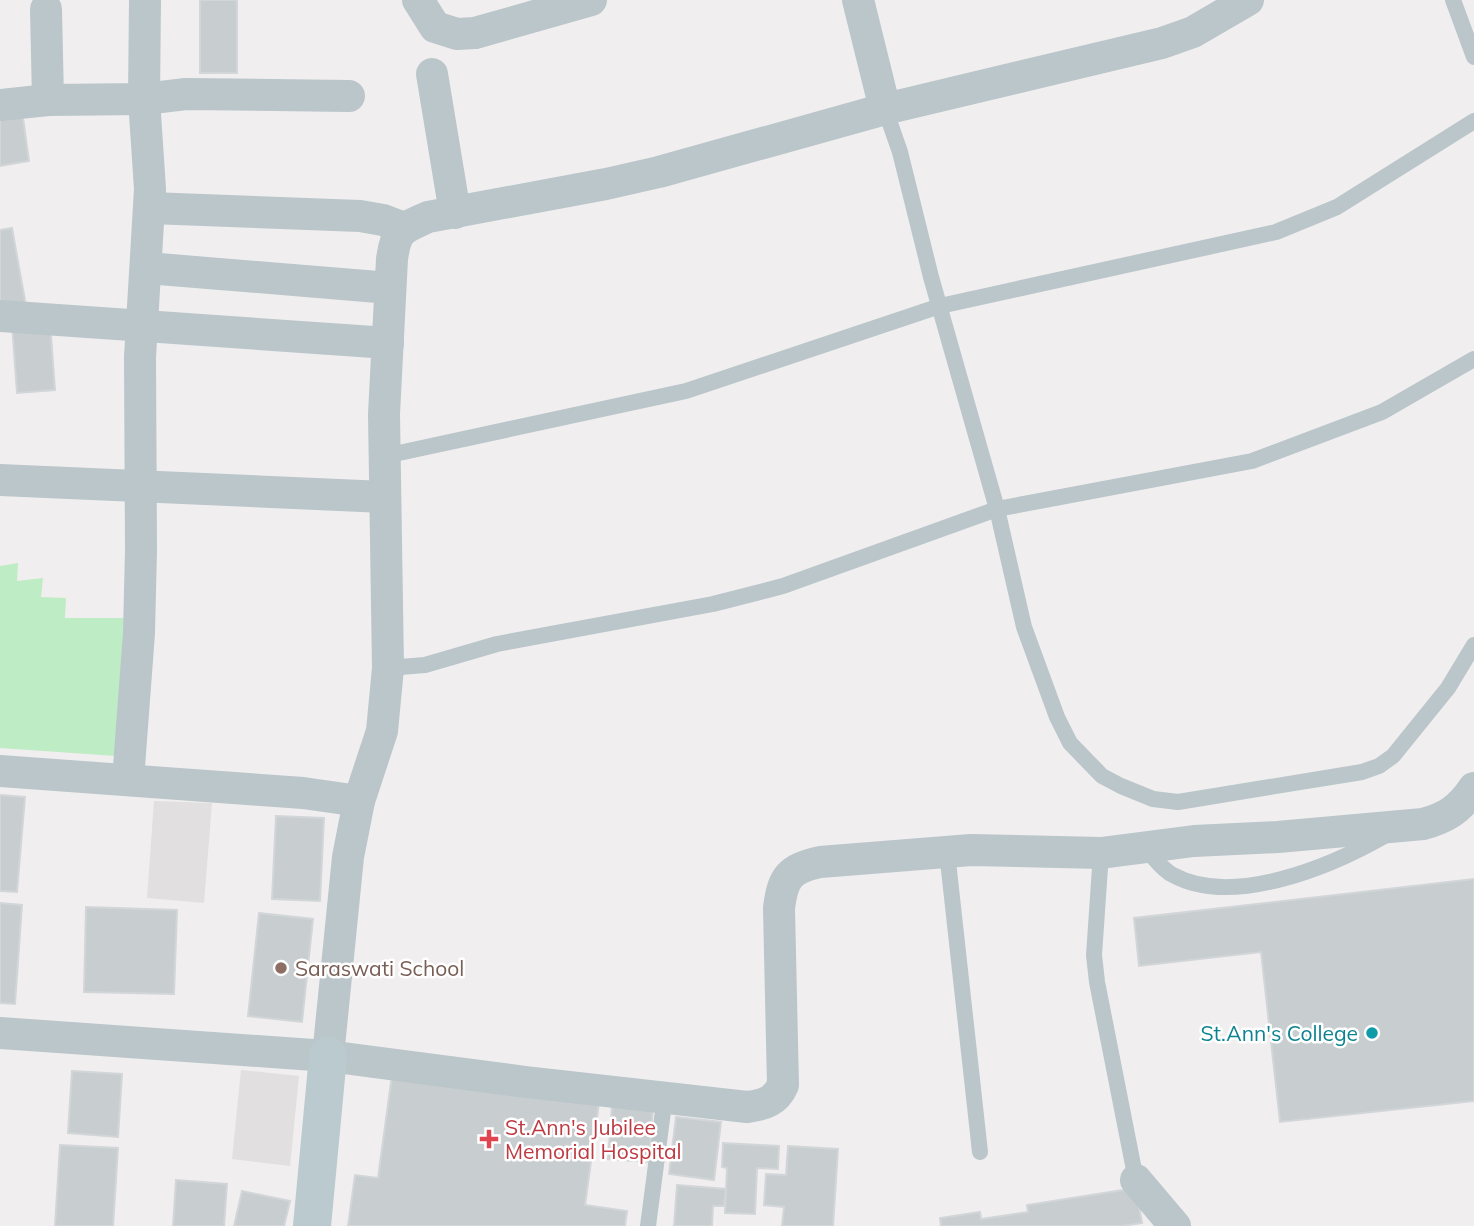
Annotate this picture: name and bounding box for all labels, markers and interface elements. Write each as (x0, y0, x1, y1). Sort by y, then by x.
place label: Saraswati School (295, 955, 464, 981)
marker: Saraswati School (273, 960, 289, 976)
place label: St.Ann's College (1200, 1020, 1358, 1046)
marker: St.Ann's College (1364, 1025, 1380, 1041)
place label: St.Ann's Jubilee Memorial Hospital (505, 1114, 682, 1164)
marker: St.Ann's Jubilee Memorial Hospital (479, 1129, 499, 1149)

